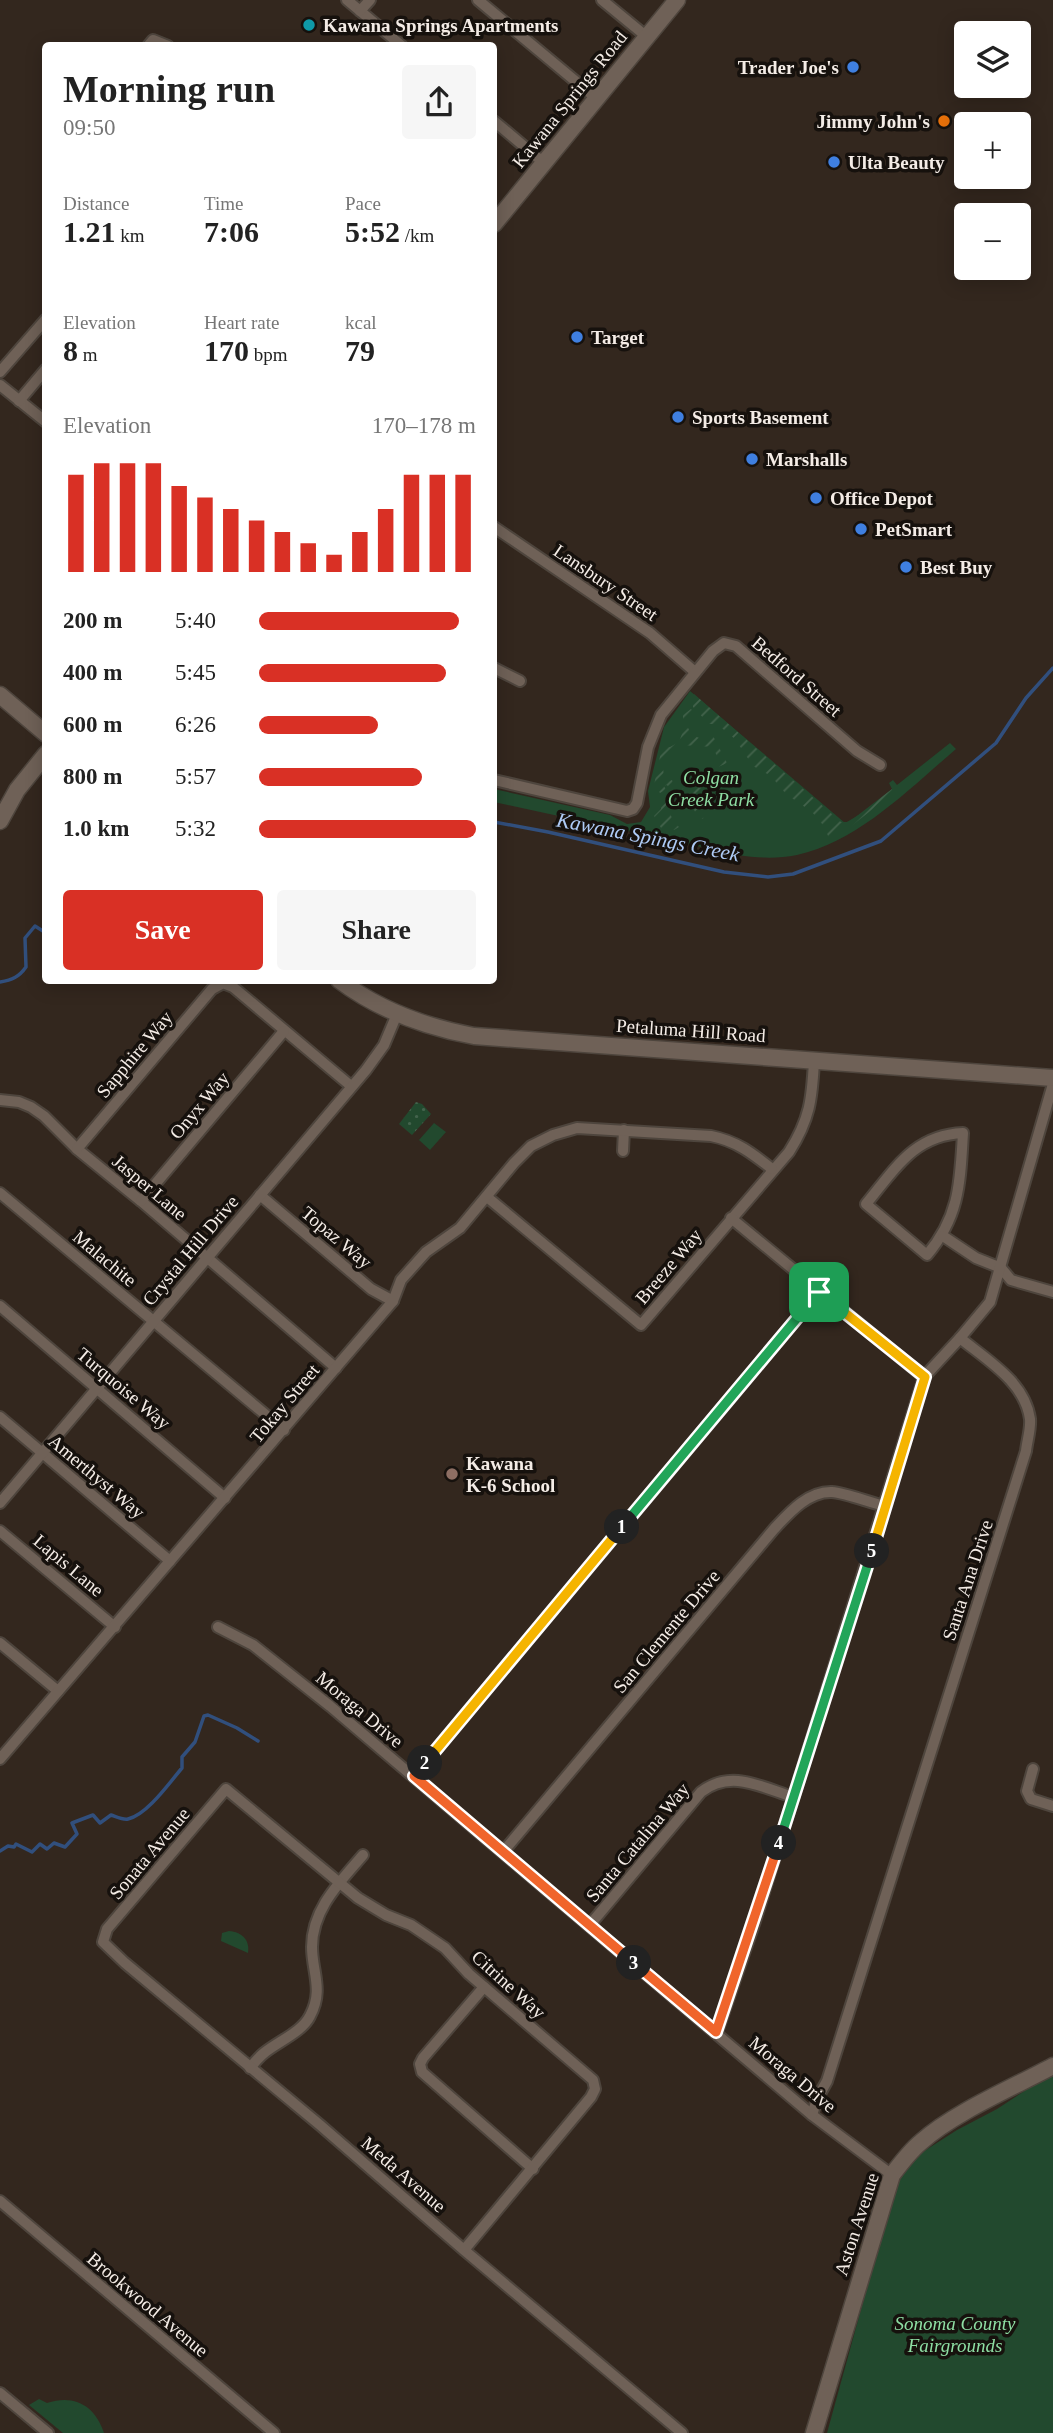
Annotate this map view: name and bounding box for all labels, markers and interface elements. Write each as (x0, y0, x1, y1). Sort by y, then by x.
place label: Kawana Springs Apartments (323, 15, 558, 36)
marker: Kawana Springs Apartments (301, 17, 317, 33)
map controls (954, 21, 1031, 280)
button: layers (954, 21, 1031, 98)
street label: Kawana Springs Road (508, 26, 631, 172)
place label: Trader Joe's (738, 57, 839, 78)
marker: Trader Joe's (845, 59, 861, 75)
button: share (402, 65, 476, 139)
text: Morning run (63, 68, 275, 110)
place label: Jimmy John's (817, 111, 930, 132)
button: + (954, 112, 1031, 189)
marker: Jimmy John's (936, 113, 952, 129)
text: 09:50 (63, 115, 115, 140)
place label: Ulta Beauty (848, 152, 945, 173)
marker: Ulta Beauty (826, 154, 842, 170)
text: Distance (63, 193, 129, 214)
text: Time (204, 193, 243, 214)
text: Pace (345, 193, 381, 214)
button: − (954, 203, 1031, 280)
text: 1.21 (63, 215, 116, 248)
text: 7:06 (204, 215, 259, 248)
text: 5:52 (345, 215, 400, 248)
text: km (116, 225, 145, 246)
text: /km (400, 225, 434, 246)
text: Elevation (63, 312, 136, 333)
text: Heart rate (204, 312, 279, 333)
text: kcal (345, 312, 377, 333)
place label: Target (591, 327, 645, 348)
marker: Target (569, 329, 585, 345)
text: 8 (63, 334, 78, 367)
text: 170 (204, 334, 249, 367)
text: 79 (345, 334, 375, 367)
text: m (78, 344, 98, 365)
text: bpm (249, 344, 288, 365)
place label: Sports Basement (692, 407, 829, 428)
marker: Sports Basement (670, 409, 686, 425)
text: Elevation (63, 413, 151, 438)
text: 170–178 m (372, 413, 476, 438)
place label: Marshalls (766, 449, 847, 470)
marker: Marshalls (744, 451, 760, 467)
place label: Office Depot (830, 488, 934, 509)
marker: Office Depot (808, 490, 824, 506)
place label: PetSmart (875, 519, 953, 540)
marker: PetSmart (853, 521, 869, 537)
street label: Lansbury Street (550, 540, 662, 625)
place label: Best Buy (920, 557, 993, 578)
marker: Best Buy (898, 559, 914, 575)
text: 200 m (63, 608, 122, 633)
text: 5:40 (175, 608, 216, 633)
street label: Bedford Street (748, 632, 846, 721)
text: 400 m (63, 660, 122, 685)
text: 5:45 (175, 660, 216, 685)
text: 600 m (63, 712, 122, 737)
text: 6:26 (175, 712, 216, 737)
text: 800 m (63, 764, 122, 789)
text: 5:57 (175, 764, 216, 789)
park label: Colgan Creek Park (668, 767, 755, 810)
water label: Kawana Spings Creek (553, 807, 742, 867)
text: 1.0 km (63, 816, 129, 841)
text: 5:32 (175, 816, 216, 841)
button: Save (63, 890, 263, 970)
button: Share (277, 890, 476, 970)
street label: Sapphire Way (92, 1006, 177, 1102)
street label: Petaluma Hill Road (615, 1015, 767, 1046)
street label: Onyx Way (165, 1067, 234, 1143)
street label: Jasper Lane (108, 1150, 191, 1224)
street label: Crystal Hill Drive (138, 1191, 243, 1310)
street label: Topaz Way (297, 1202, 376, 1273)
street label: Breeze Way (631, 1224, 706, 1308)
street label: Malachite (69, 1226, 141, 1291)
pin (789, 1262, 849, 1322)
icon: arrive (800, 1273, 838, 1311)
street label: Turquoise Way (73, 1343, 175, 1434)
street label: Tokay Street (245, 1359, 324, 1447)
street label: Amerthyst Way (44, 1430, 149, 1523)
place label: Kawana K-6 School (466, 1453, 555, 1496)
marker: Kawana K-6 School (444, 1466, 460, 1482)
pin: 1 (604, 1510, 640, 1544)
text: 1 (617, 1516, 626, 1537)
street label: Santa Ana Drive (938, 1517, 997, 1643)
street label: Lapis Lane (29, 1530, 108, 1601)
pin: 5 (854, 1534, 890, 1568)
text: 5 (867, 1540, 876, 1561)
street label: San Clemente Drive (609, 1566, 724, 1697)
street label: Moraga Drive (312, 1667, 407, 1752)
pin: 2 (408, 1746, 442, 1780)
text: 2 (420, 1752, 429, 1773)
street label: Santa Catalina Way (581, 1778, 694, 1906)
street label: Sonata Avenue (105, 1803, 194, 1903)
pin: 4 (762, 1826, 796, 1860)
text: 4 (774, 1832, 783, 1853)
street label: Citrine Way (468, 1946, 550, 2023)
pin: 3 (616, 1946, 652, 1980)
text: 3 (629, 1952, 638, 1973)
street label: Moraga Drive (745, 2032, 840, 2117)
street label: Meda Avenue (357, 2132, 450, 2217)
street label: Aston Avenue (830, 2170, 883, 2278)
street label: Brookwood Avenue (83, 2248, 212, 2361)
park label: Sonoma County Fairgrounds (895, 2313, 1016, 2356)

